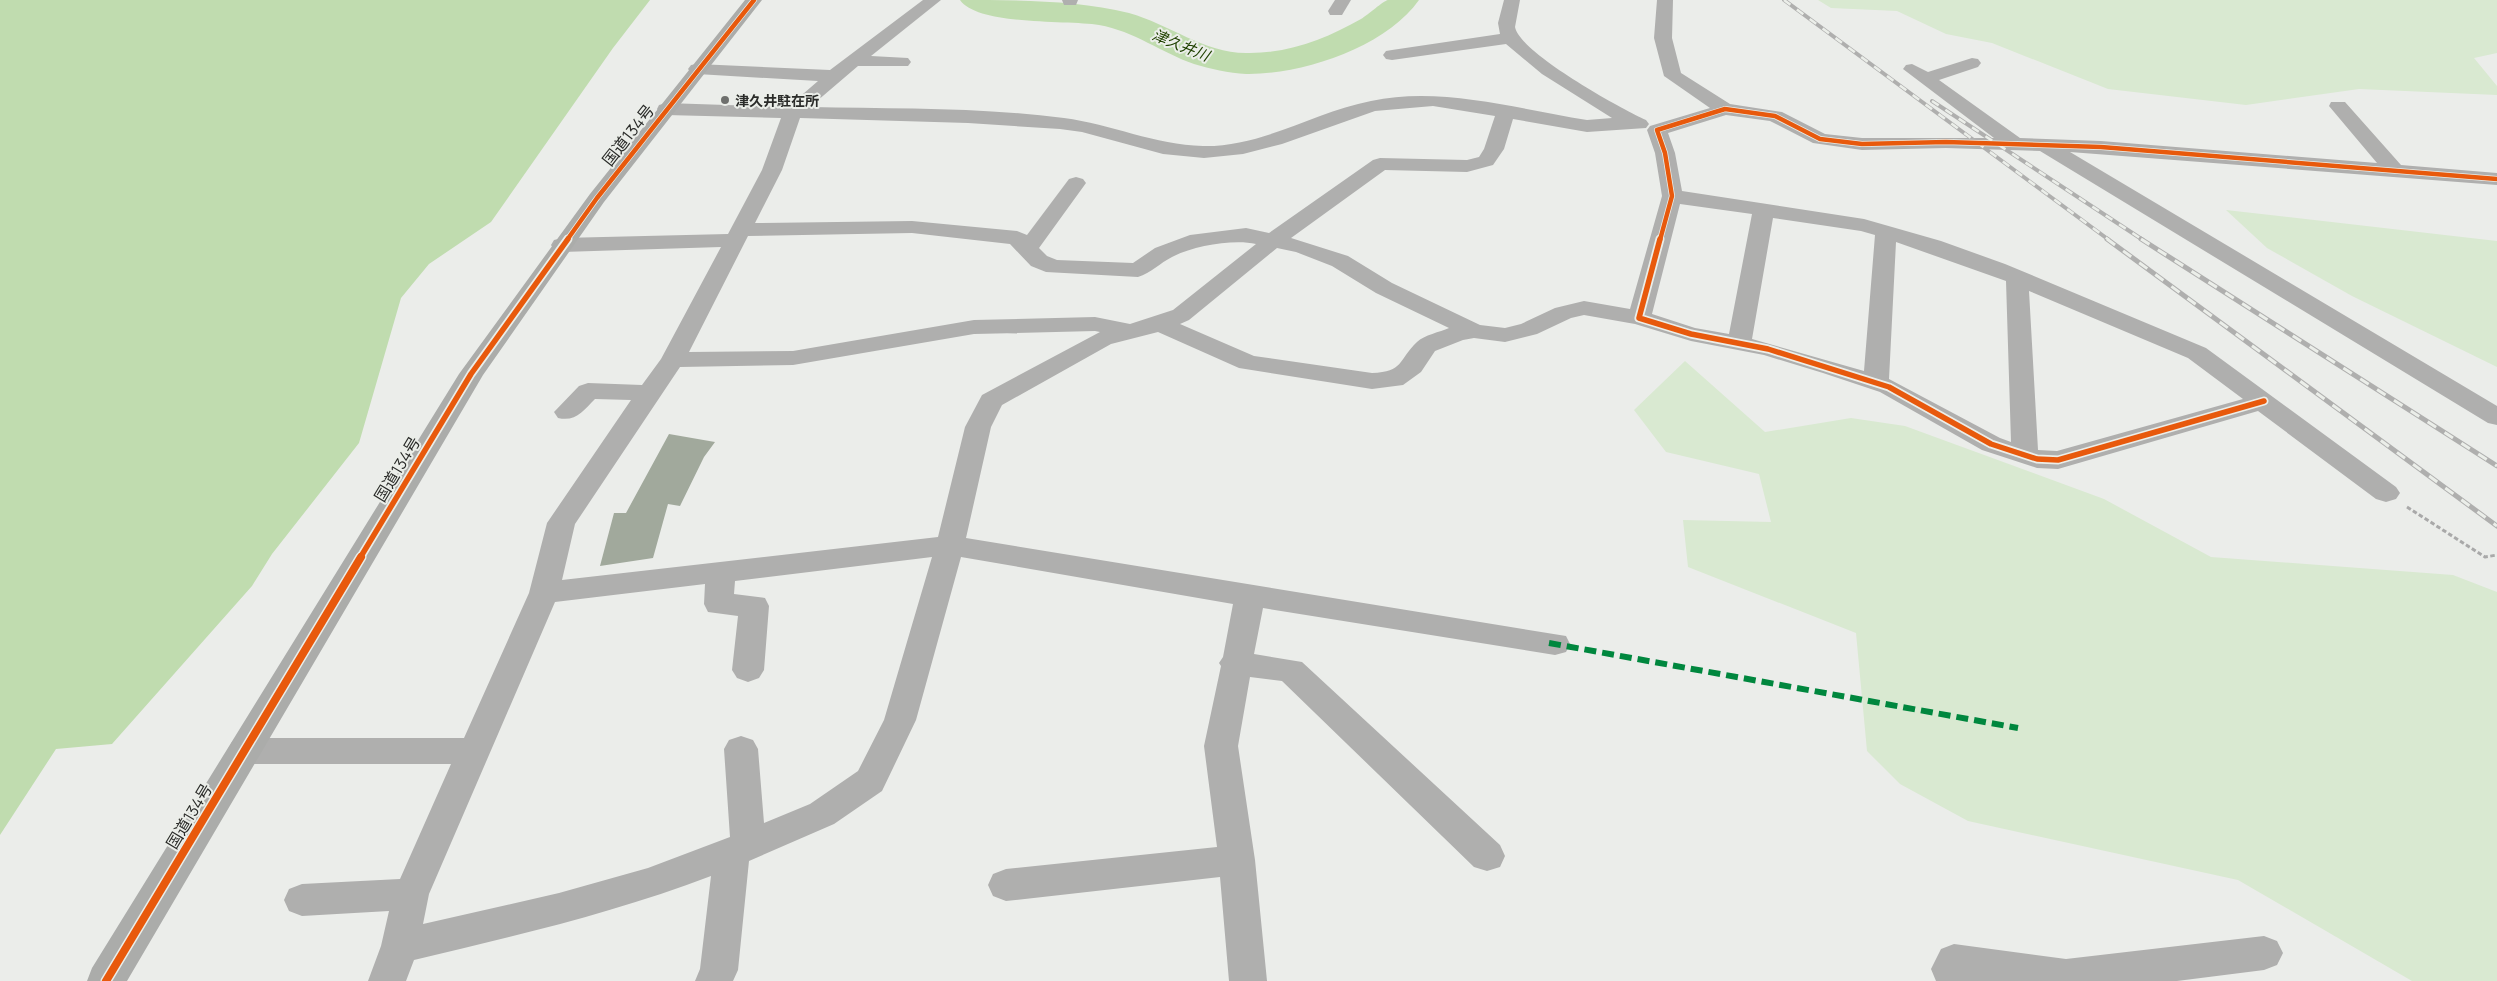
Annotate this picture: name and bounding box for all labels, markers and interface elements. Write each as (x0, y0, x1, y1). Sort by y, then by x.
water label: 津久井川 (1149, 24, 1215, 67)
place label: 津久井駐在所 (735, 91, 819, 110)
marker: 津久井駐在所 (719, 94, 731, 106)
street label: 国道134号 (597, 100, 659, 170)
street label: 国道134号 (369, 432, 425, 506)
street label: 国道134号 (161, 779, 217, 853)

